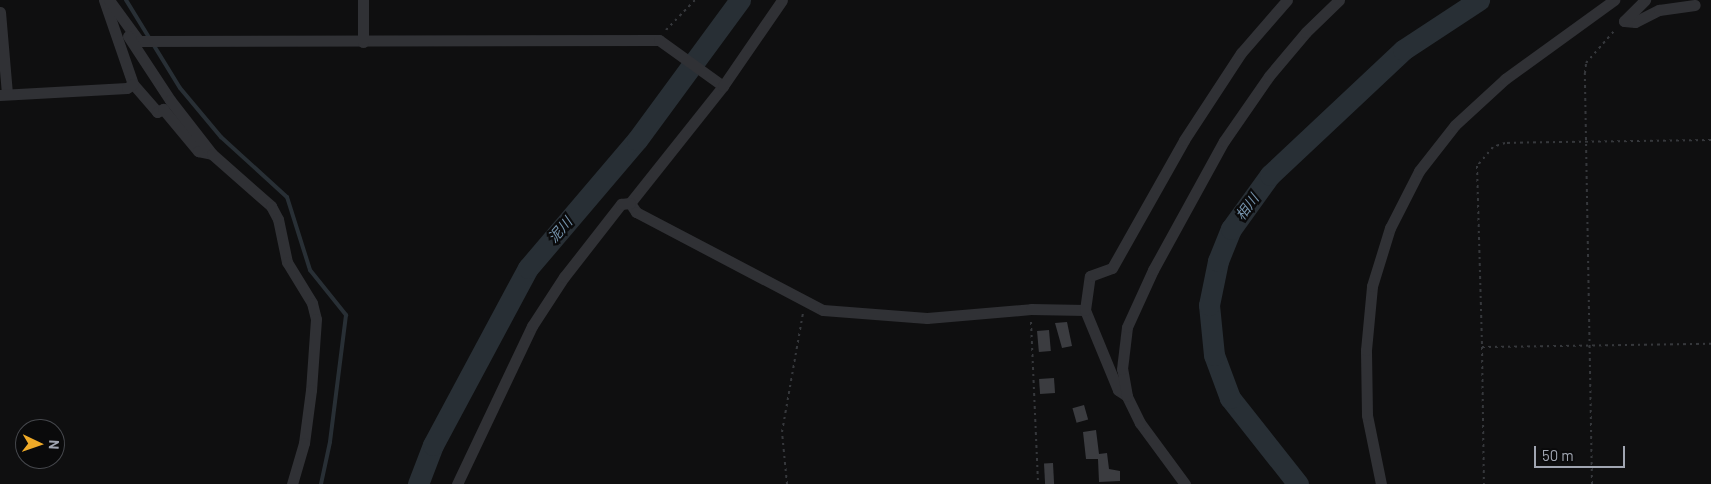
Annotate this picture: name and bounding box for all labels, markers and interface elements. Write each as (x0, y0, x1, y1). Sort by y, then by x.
water label: 相川 (1232, 191, 1262, 223)
water label: 泥川 (544, 214, 576, 246)
north arrow (15, 419, 65, 469)
scale bar (1536, 436, 1627, 468)
text: N (46, 440, 63, 450)
text: 50 m (1542, 446, 1574, 464)

